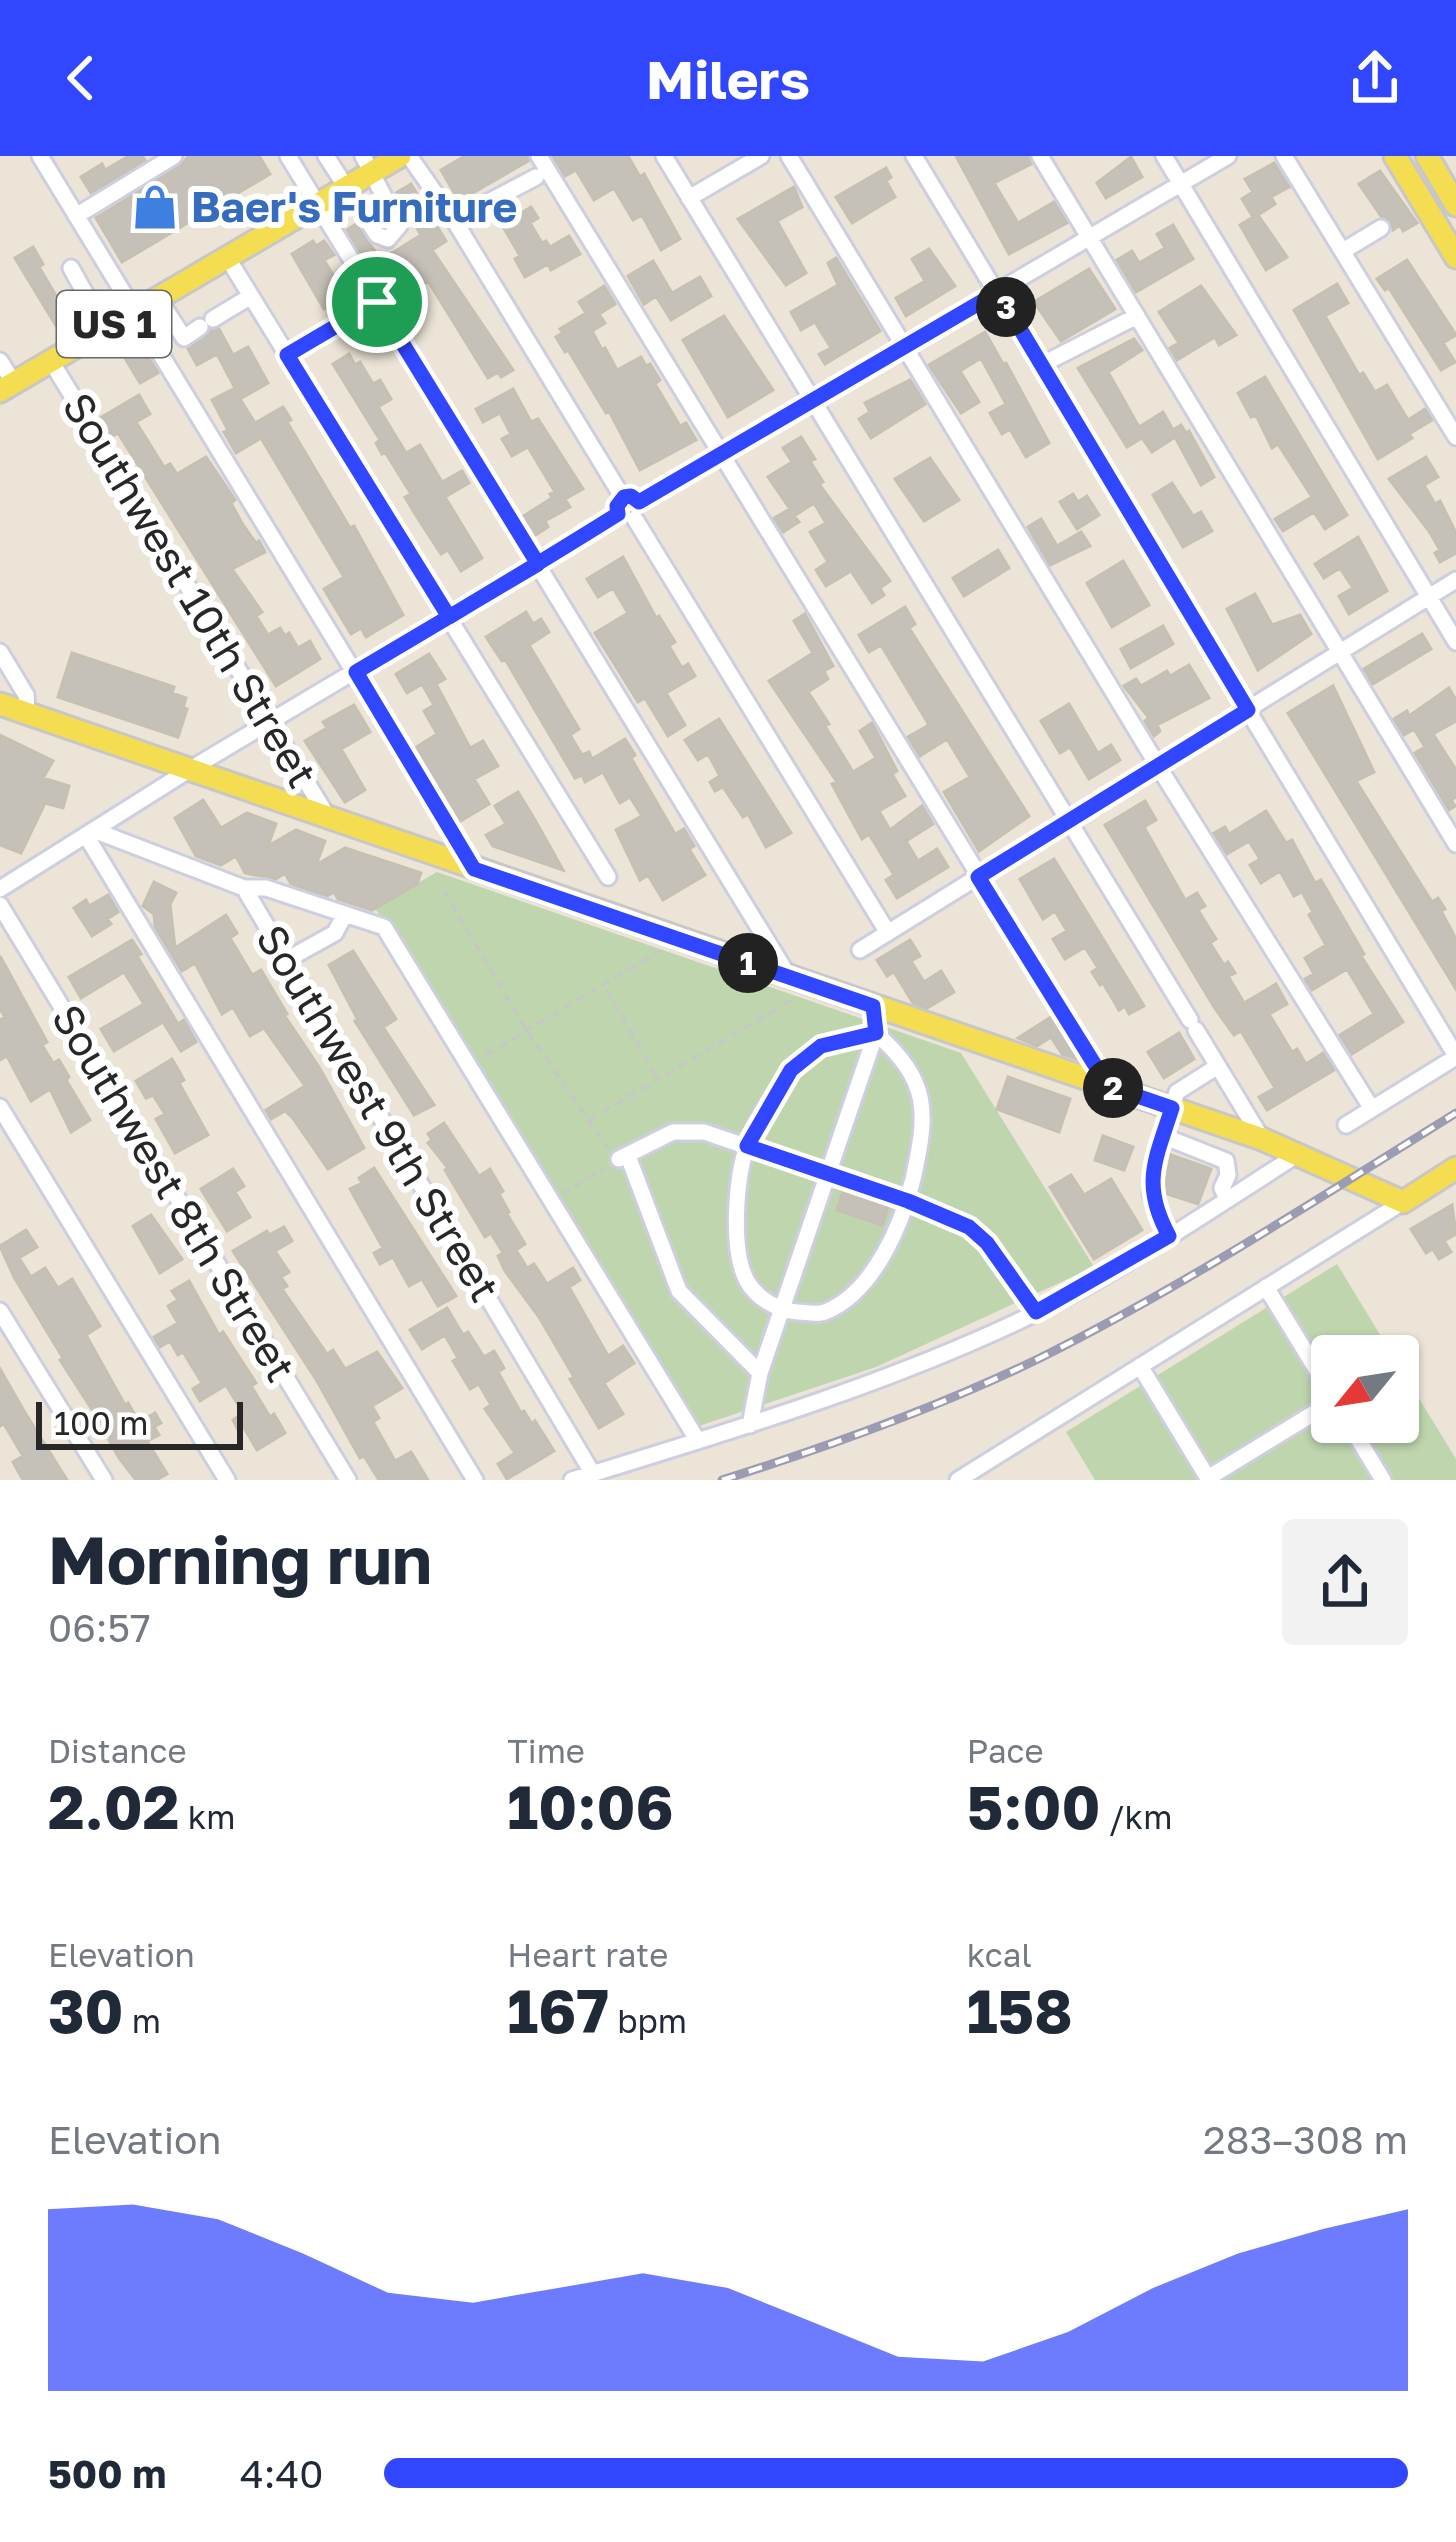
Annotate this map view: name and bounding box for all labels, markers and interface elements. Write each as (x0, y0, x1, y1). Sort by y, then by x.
icon: back (48, 45, 114, 111)
icon: share (1342, 45, 1408, 111)
text: Milers (646, 46, 810, 111)
place label: Baer's Furniture (191, 181, 517, 231)
shop icon: Baer's Furniture (130, 182, 180, 232)
pin (326, 251, 428, 353)
icon: arrive (344, 269, 410, 335)
pin: 3 (976, 277, 1036, 337)
text: 3 (996, 287, 1016, 326)
road number: US 1 (57, 291, 171, 357)
street label: Southwest 10th Street (53, 383, 328, 796)
street label: Southwest 9th Street (247, 915, 511, 1310)
pin: 1 (718, 933, 778, 993)
text: 1 (740, 943, 757, 982)
street label: Southwest 8th Street (43, 995, 307, 1390)
pin: 2 (1083, 1058, 1143, 1118)
text: 2 (1103, 1068, 1123, 1107)
north arrow (1311, 1335, 1419, 1443)
map controls (1311, 1335, 1419, 1443)
scale bar (36, 1396, 243, 1449)
text: 100 m (54, 1403, 148, 1442)
text: Morning run (48, 1519, 432, 1599)
button: share (1282, 1519, 1408, 1645)
text: 06:57 (48, 1604, 151, 1651)
text: Distance (48, 1731, 187, 1770)
text: Time (507, 1731, 585, 1770)
text: Pace (967, 1731, 1044, 1770)
text: 2.02 (48, 1770, 179, 1842)
text: 10:06 (507, 1770, 674, 1842)
text: 5:00 (967, 1770, 1100, 1842)
text: km (179, 1797, 236, 1836)
text: /km (1100, 1797, 1172, 1836)
text: Elevation (48, 1935, 195, 1974)
text: Heart rate (507, 1935, 668, 1974)
text: kcal (967, 1935, 1032, 1974)
text: 30 (48, 1974, 124, 2046)
text: 167 (507, 1974, 609, 2046)
text: 158 (967, 1974, 1073, 2046)
text: m (124, 2001, 161, 2040)
text: bpm (609, 2001, 687, 2040)
text: Elevation (48, 2116, 221, 2163)
text: 283–308 m (1203, 2116, 1408, 2163)
text: 500 m (48, 2450, 166, 2497)
text: 4:40 (240, 2450, 323, 2497)

